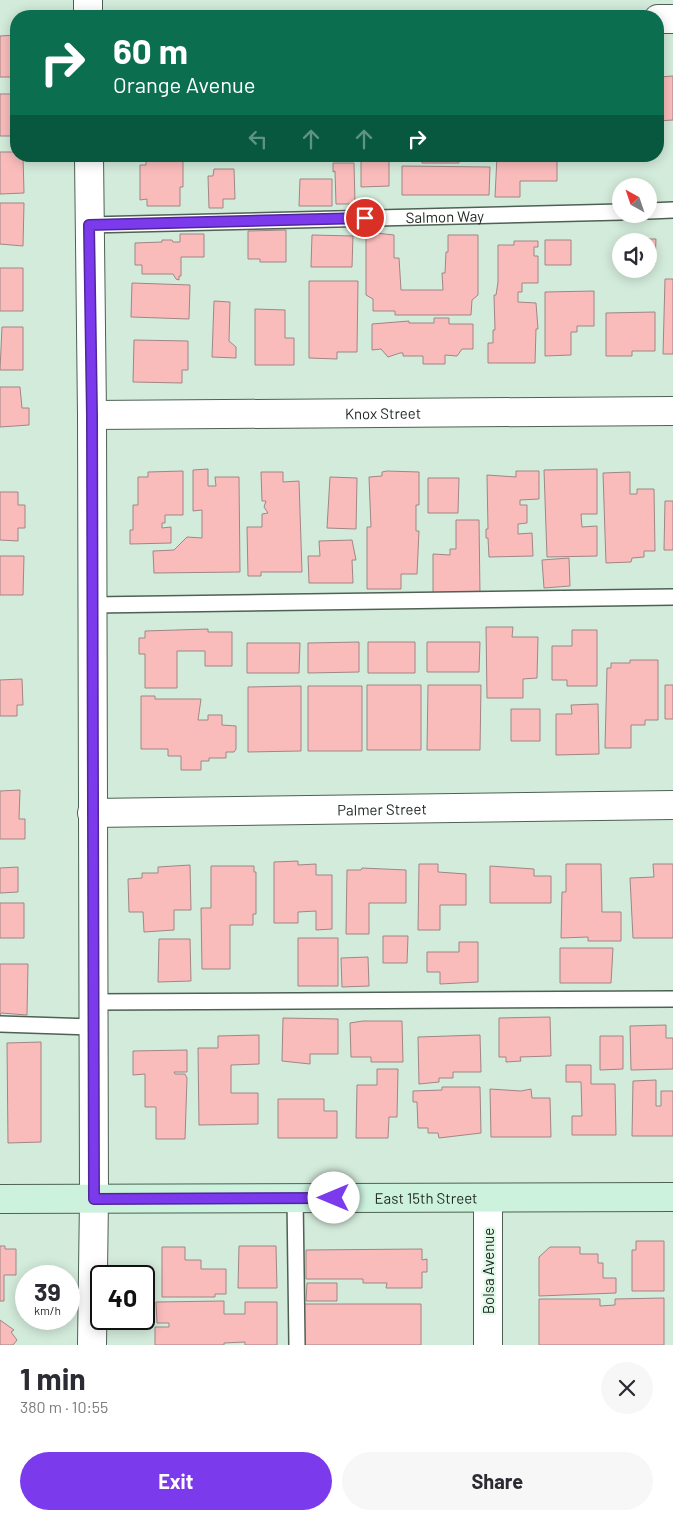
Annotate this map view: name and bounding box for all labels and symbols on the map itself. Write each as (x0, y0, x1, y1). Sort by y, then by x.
north arrow (612, 178, 658, 222)
pin (344, 197, 386, 239)
street label: Salmon Way (405, 206, 484, 226)
street label: Knox Street (345, 404, 421, 422)
street label: Palmer Street (337, 799, 427, 819)
position arrow (307, 1171, 359, 1223)
street label: East 15th Street (374, 1189, 478, 1207)
street label: Bolsa Avenue (479, 1228, 497, 1314)
speed limit sign: 40 (90, 1265, 155, 1330)

